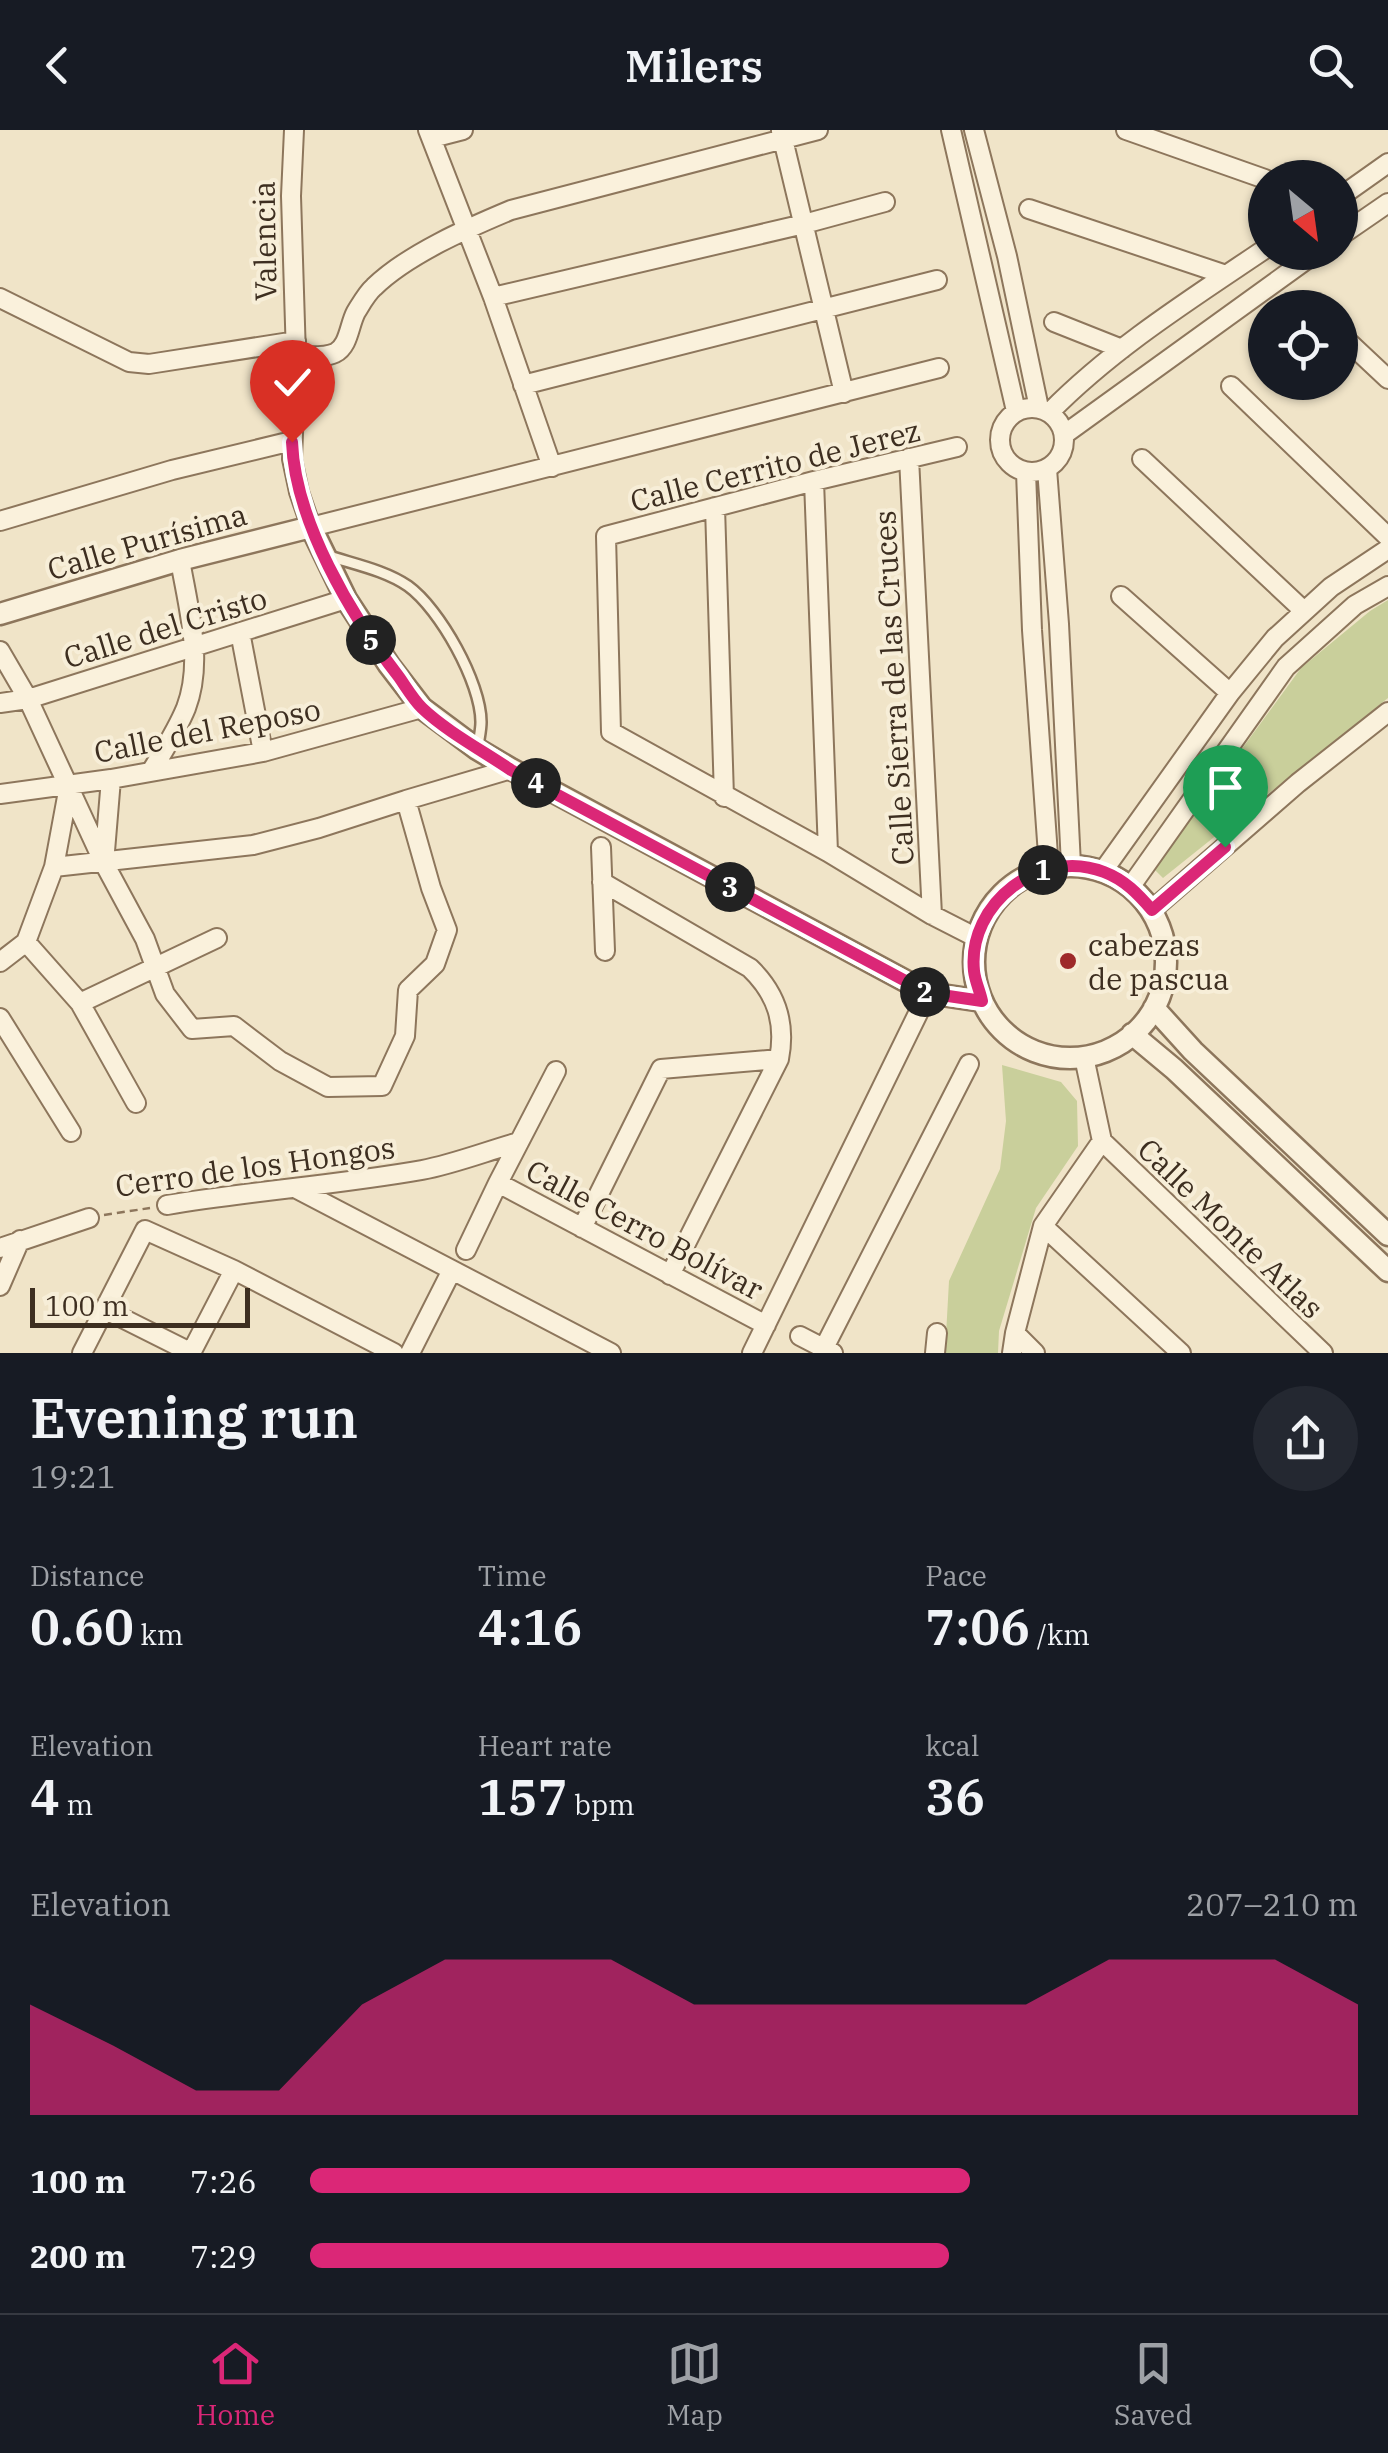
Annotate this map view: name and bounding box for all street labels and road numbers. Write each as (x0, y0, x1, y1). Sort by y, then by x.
street label: Valencia (243, 181, 285, 301)
street label: Calle Cerrito de Jerez (626, 410, 924, 520)
street label: Calle Purísima (43, 494, 251, 588)
street label: Calle Sierra de las Cruces (864, 510, 922, 866)
street label: Calle del Cristo (59, 578, 271, 676)
street label: Calle del Reposo (90, 689, 324, 771)
street label: Cerro de los Hongos (113, 1127, 397, 1205)
street label: Calle Monte Atlas (1130, 1129, 1332, 1327)
street label: Calle Cerro Bolívar (520, 1150, 770, 1308)

